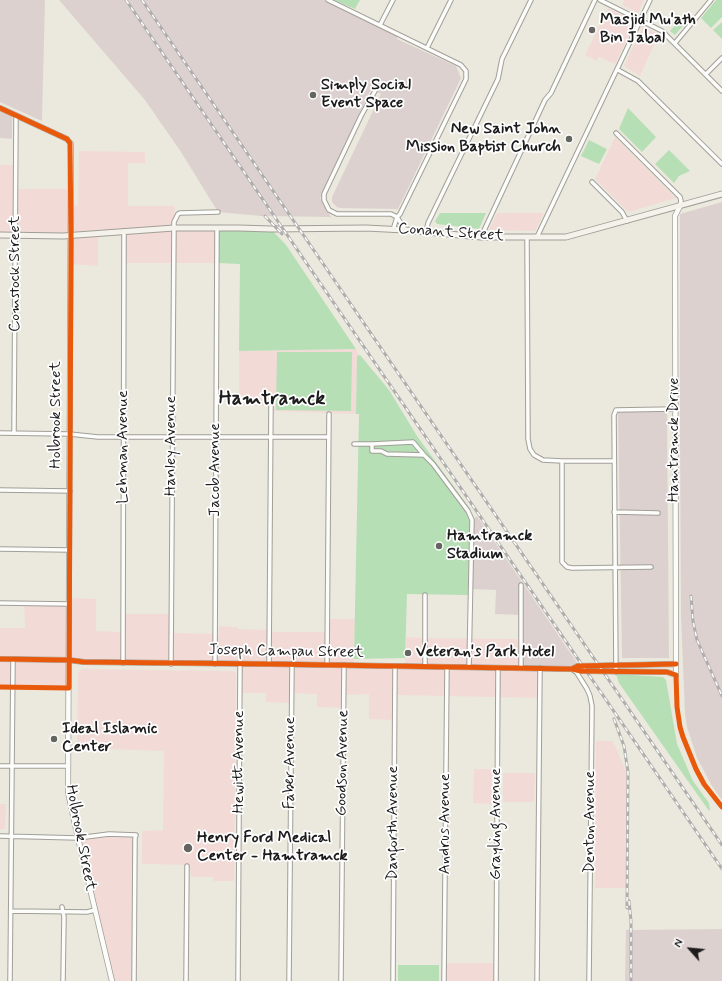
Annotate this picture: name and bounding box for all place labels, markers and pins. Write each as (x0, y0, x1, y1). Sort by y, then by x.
place label: Masjid Mu'ath Bin Jabal (600, 11, 696, 49)
marker: Masjid Mu'ath Bin Jabal (587, 25, 597, 35)
place label: Simply Social Event Space (321, 76, 411, 114)
marker: Simply Social Event Space (308, 90, 318, 100)
place label: New Saint John Mission Baptist Church (406, 120, 561, 158)
marker: New Saint John Mission Baptist Church (564, 134, 574, 144)
place label: Hamtramck Stadium (447, 527, 532, 565)
marker: Hamtramck Stadium (434, 541, 444, 551)
place label: Veteran's Park Hotel (416, 643, 554, 663)
marker: Veteran's Park Hotel (403, 648, 413, 658)
place label: Ideal Islamic Center (62, 720, 157, 758)
marker: Ideal Islamic Center (49, 734, 59, 744)
place label: Henry Ford Medical Center - Hamtramck (197, 829, 348, 867)
marker: Henry Ford Medical Center - Hamtramck (182, 842, 194, 854)

